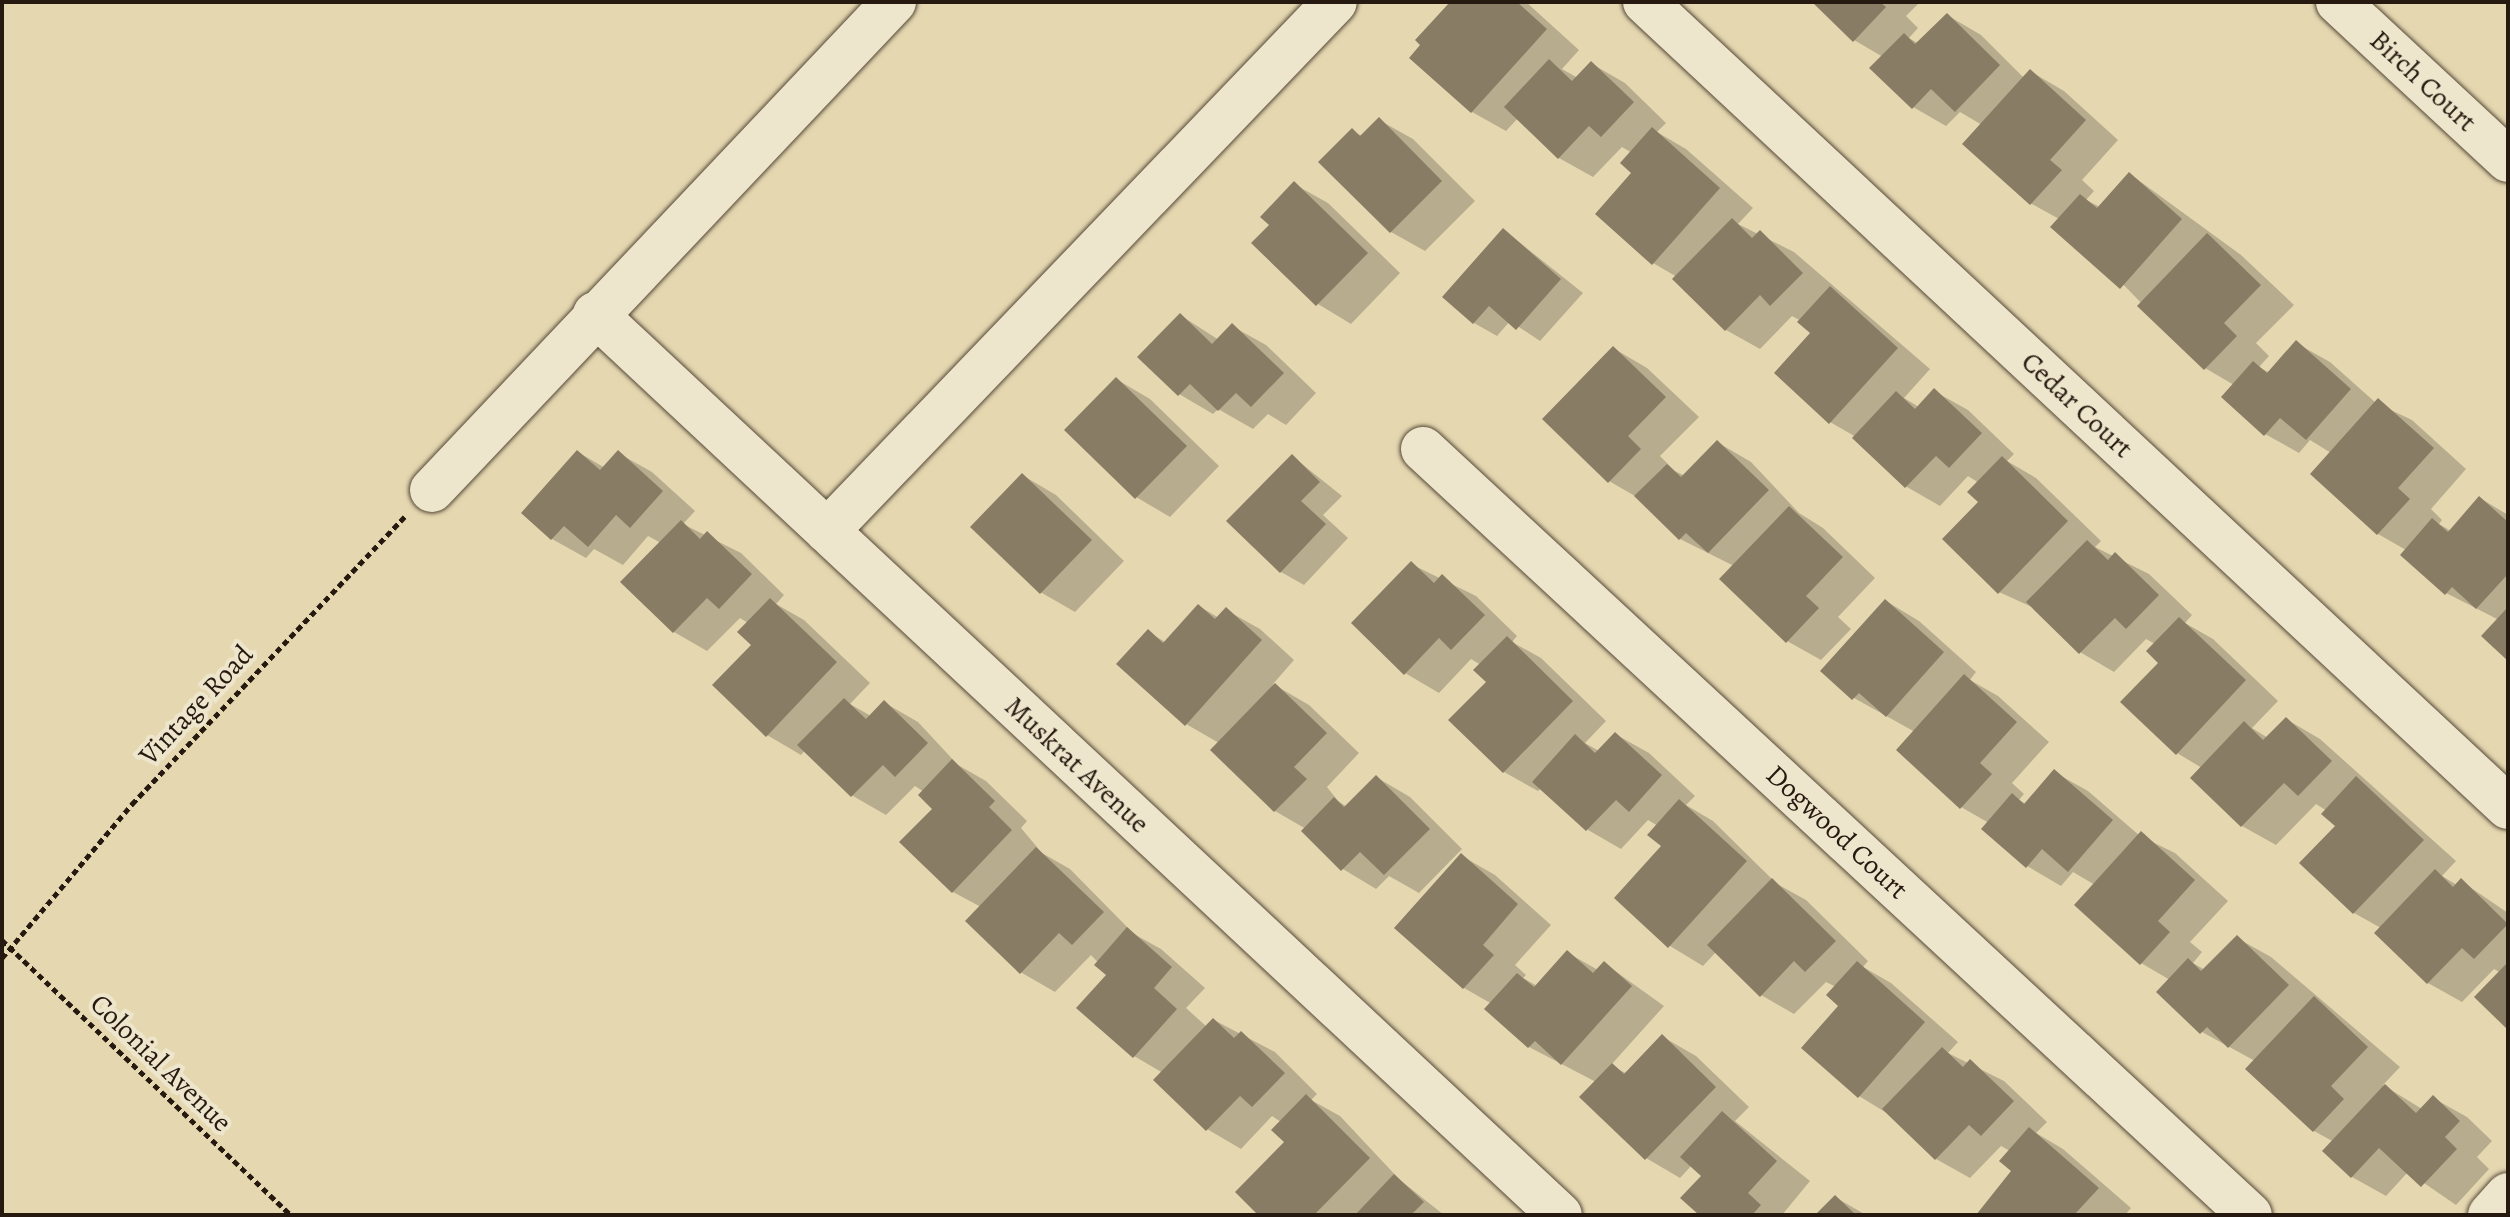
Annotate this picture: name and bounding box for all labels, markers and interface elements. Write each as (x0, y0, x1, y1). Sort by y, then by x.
street label: Birch Court (2363, 23, 2483, 139)
street label: Cedar Court (2014, 345, 2140, 465)
street label: Vintage Road (132, 638, 260, 772)
street label: Muskrat Avenue (998, 690, 1156, 840)
street label: Dogwood Court (1759, 758, 1915, 906)
street label: Colonial Avenue (83, 987, 239, 1139)

